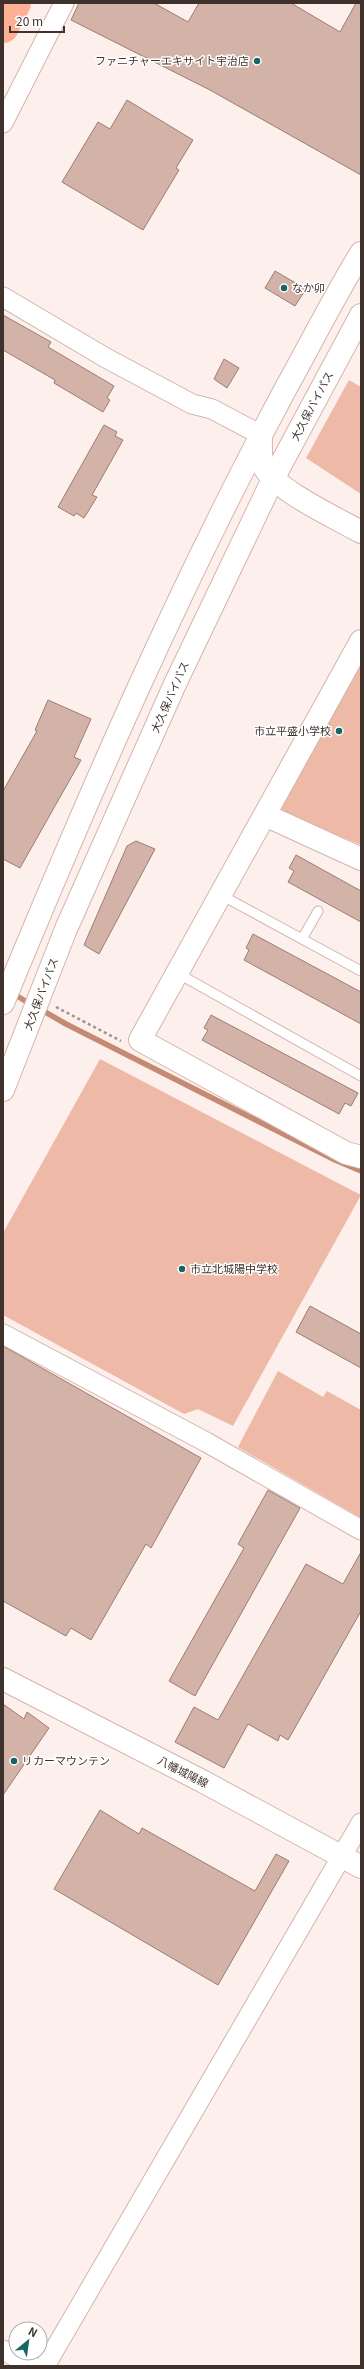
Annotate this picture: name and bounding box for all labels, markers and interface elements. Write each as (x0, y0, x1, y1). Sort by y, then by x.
scale bar (10, 8, 64, 34)
text: 20 m (16, 12, 43, 29)
place label: ファニチャーエキサイト宇治店 (95, 52, 249, 68)
marker: ファニチャーエキサイト宇治店 (252, 56, 262, 66)
place label: なか卯 (292, 279, 325, 295)
marker: なか卯 (279, 283, 289, 293)
street label: 大久保バイパス (286, 368, 336, 443)
street label: 大久保バイパス (146, 658, 192, 735)
place label: 市立平盛小学校 (254, 722, 331, 738)
marker: 市立平盛小学校 (334, 726, 344, 736)
street label: 大久保バイパス (19, 955, 61, 1032)
place label: 市立北城陽中学校 (190, 1260, 278, 1276)
marker: 市立北城陽中学校 (177, 1264, 187, 1274)
street label: 八幡城陽線 (155, 1751, 212, 1791)
place label: リカーマウンテン (22, 1752, 110, 1768)
marker: リカーマウンテン (9, 1756, 19, 1766)
north arrow (8, 2321, 48, 2361)
text: N (26, 2322, 41, 2340)

